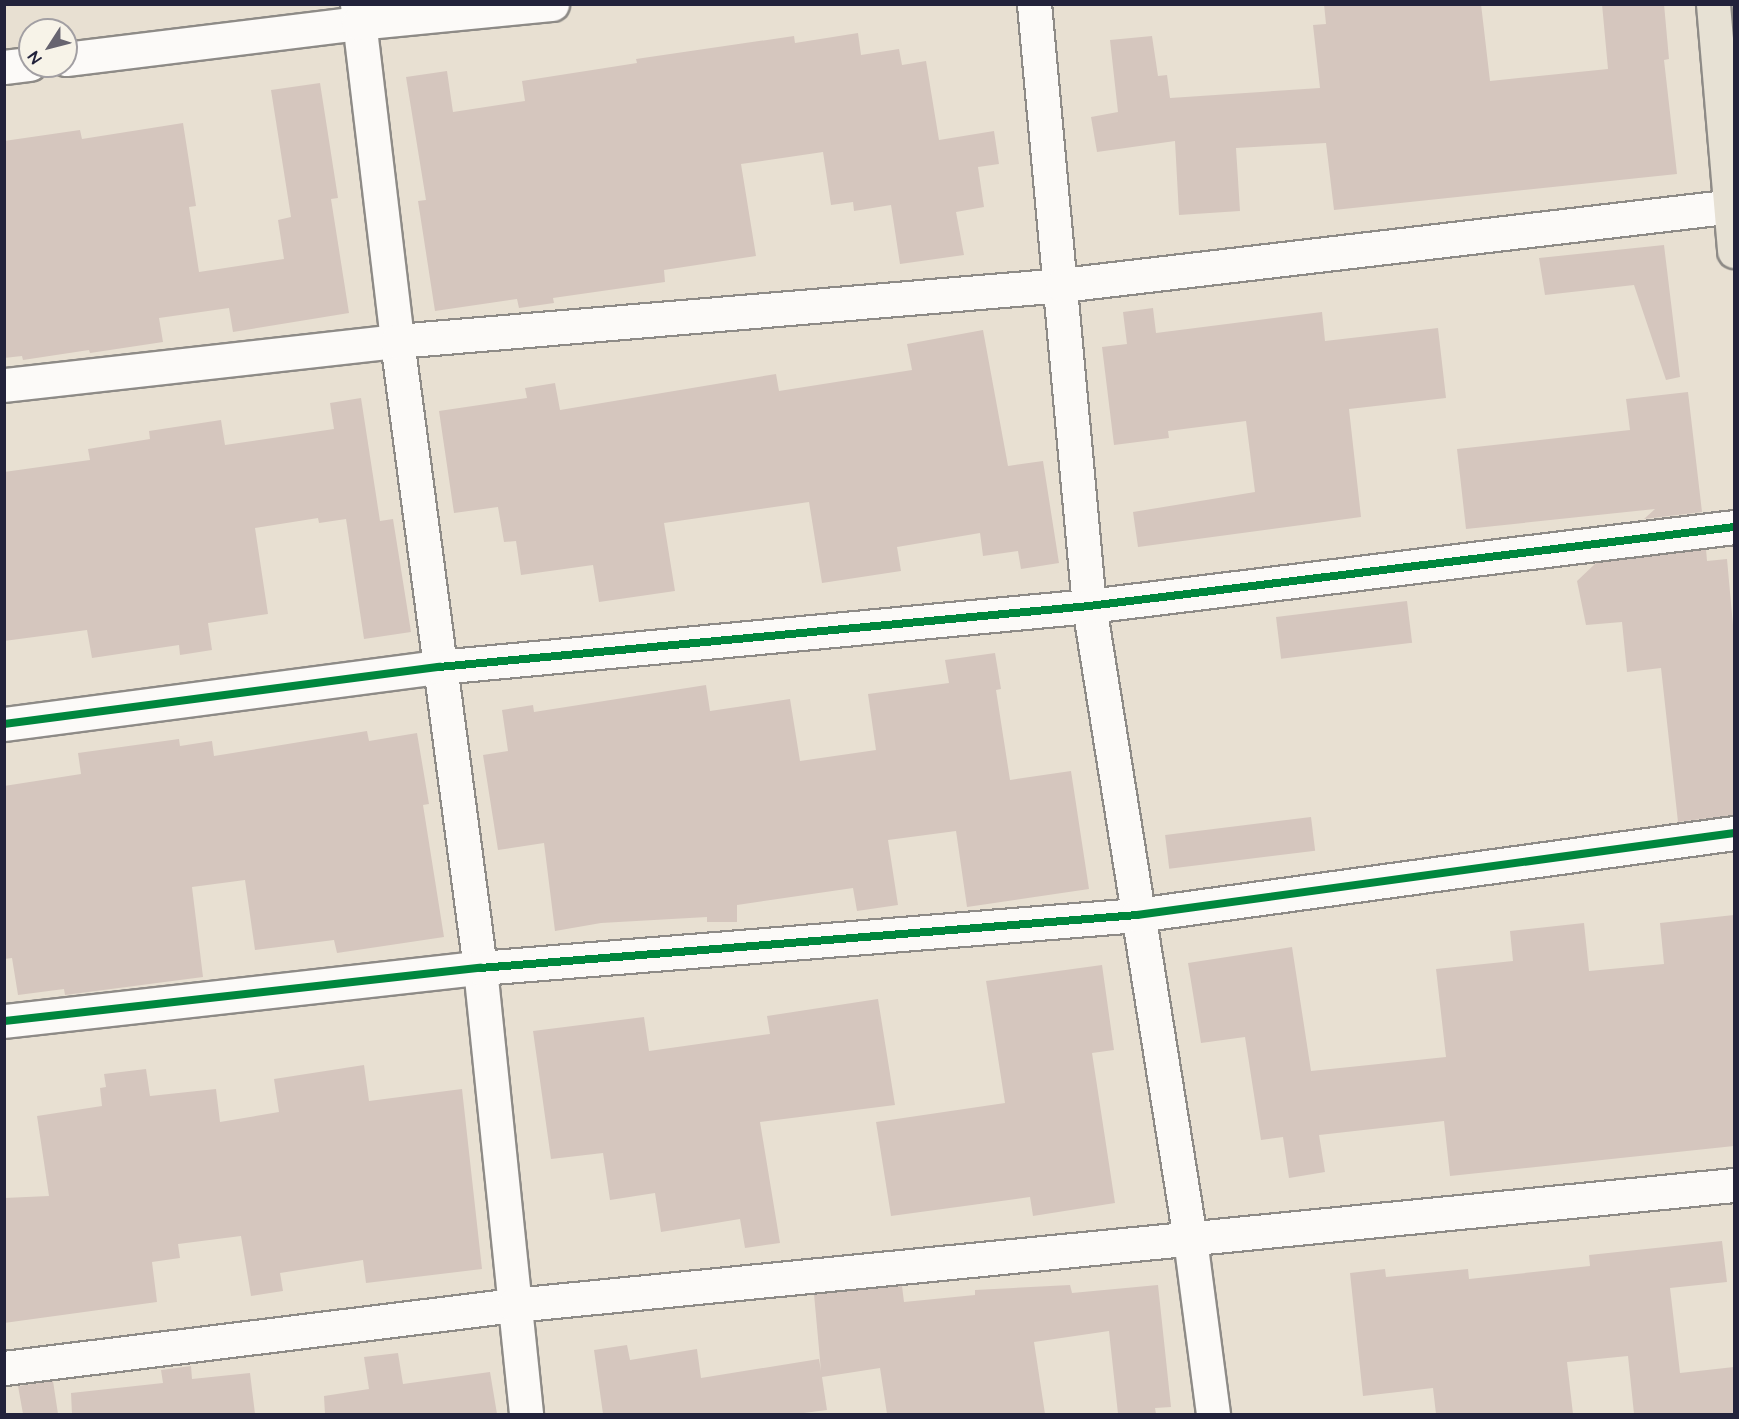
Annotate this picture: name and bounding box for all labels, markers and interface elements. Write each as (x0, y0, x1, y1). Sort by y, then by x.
north arrow (18, 18, 78, 78)
text: N (23, 47, 47, 68)

